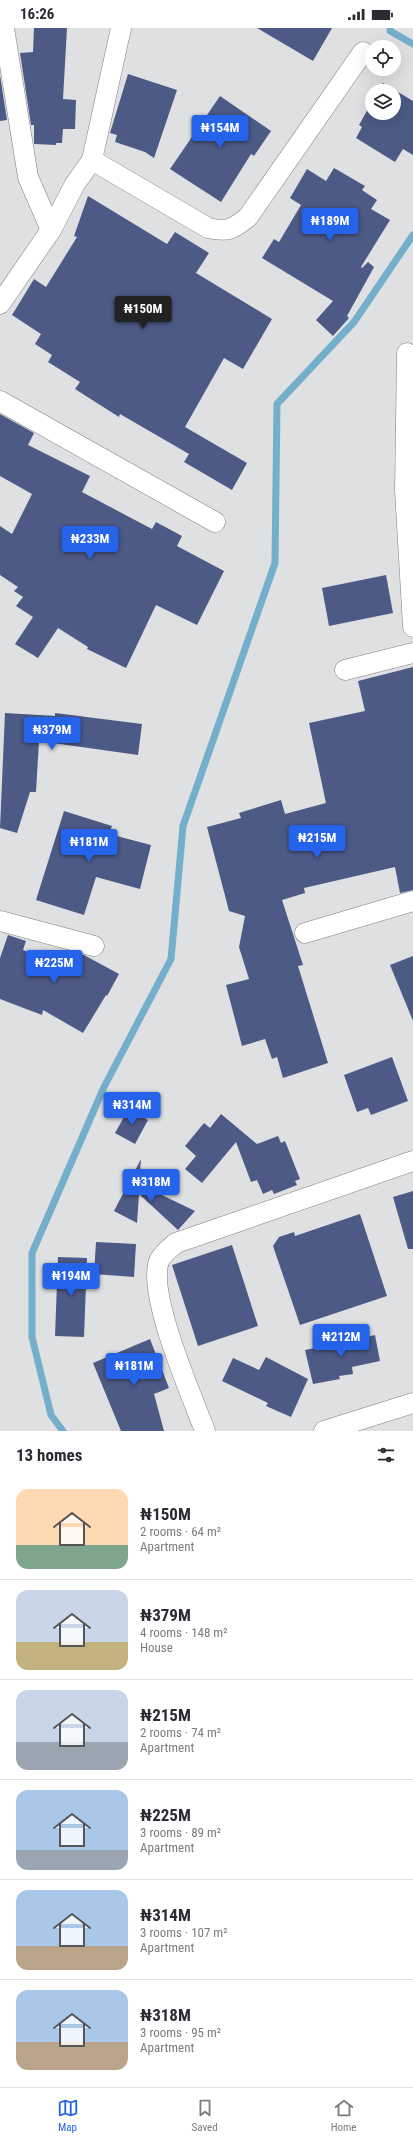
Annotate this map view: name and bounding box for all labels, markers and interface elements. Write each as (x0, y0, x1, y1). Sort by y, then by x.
text: 16:26 (20, 5, 54, 23)
map controls (365, 40, 401, 120)
button: locate (365, 40, 401, 76)
button: layers (365, 84, 401, 120)
pin: ₦154M (192, 115, 248, 149)
text: ₦154M (201, 120, 239, 135)
pin: ₦189M (302, 208, 358, 242)
text: ₦189M (311, 213, 349, 228)
pin: ₦150M (115, 296, 171, 330)
text: ₦150M (124, 301, 162, 316)
pin: ₦233M (62, 526, 118, 560)
text: ₦233M (71, 531, 109, 546)
pin: ₦379M (24, 717, 80, 751)
text: ₦379M (33, 722, 71, 737)
pin: ₦215M (289, 825, 345, 859)
pin: ₦181M (61, 829, 117, 863)
text: ₦215M (298, 830, 336, 845)
text: ₦181M (70, 834, 108, 849)
pin: ₦225M (26, 950, 82, 984)
text: ₦225M (35, 955, 73, 970)
pin: ₦314M (104, 1092, 160, 1126)
text: ₦314M (113, 1097, 151, 1112)
pin: ₦318M (123, 1169, 179, 1203)
text: ₦318M (132, 1174, 170, 1189)
pin: ₦194M (43, 1263, 99, 1297)
text: ₦194M (52, 1268, 90, 1283)
pin: ₦212M (313, 1324, 369, 1358)
text: ₦212M (322, 1329, 360, 1344)
pin: ₦181M (106, 1353, 162, 1387)
text: ₦181M (115, 1358, 153, 1373)
icon: filters (375, 1444, 397, 1466)
text: 13 homes (16, 1445, 82, 1465)
text: ₦150M (140, 1504, 191, 1524)
icon: home (48, 1505, 96, 1553)
text: 2 rooms · 64 m² (140, 1524, 221, 1539)
text: Apartment (140, 1539, 194, 1554)
text: ₦379M (140, 1605, 191, 1625)
icon: home (48, 1606, 96, 1654)
text: 4 rooms · 148 m² (140, 1625, 227, 1640)
text: House (140, 1640, 173, 1655)
text: ₦215M (140, 1705, 191, 1725)
icon: home (48, 1706, 96, 1754)
text: 2 rooms · 74 m² (140, 1725, 221, 1740)
text: Apartment (140, 1740, 194, 1755)
text: ₦225M (140, 1805, 191, 1825)
icon: home (48, 1806, 96, 1854)
text: 3 rooms · 89 m² (140, 1825, 221, 1840)
text: Apartment (140, 1840, 194, 1855)
text: ₦314M (140, 1905, 191, 1925)
icon: home (48, 1906, 96, 1954)
text: 3 rooms · 107 m² (140, 1925, 227, 1940)
text: Apartment (140, 1940, 194, 1955)
text: ₦318M (140, 2005, 191, 2025)
icon: home (48, 2006, 96, 2054)
text: 3 rooms · 95 m² (140, 2025, 221, 2040)
text: Apartment (140, 2040, 194, 2055)
tab: Map (57, 2097, 79, 2134)
tab: Saved (192, 2097, 218, 2134)
tab: Home (331, 2097, 356, 2134)

